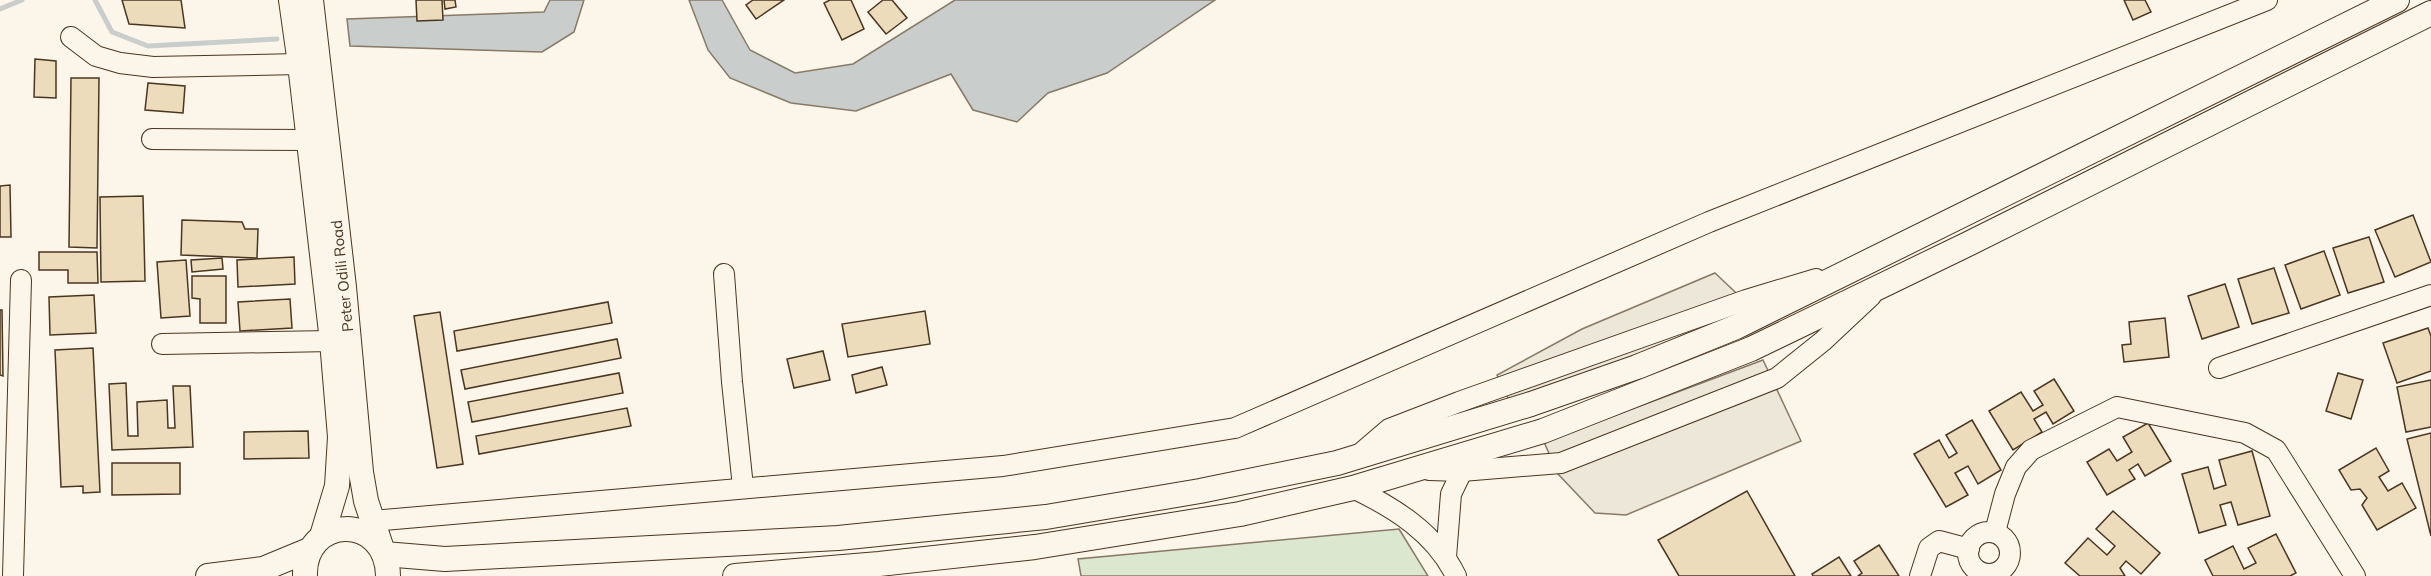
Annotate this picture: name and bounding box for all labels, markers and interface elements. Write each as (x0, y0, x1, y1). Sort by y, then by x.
street label: Peter Odili Road (327, 219, 357, 333)

